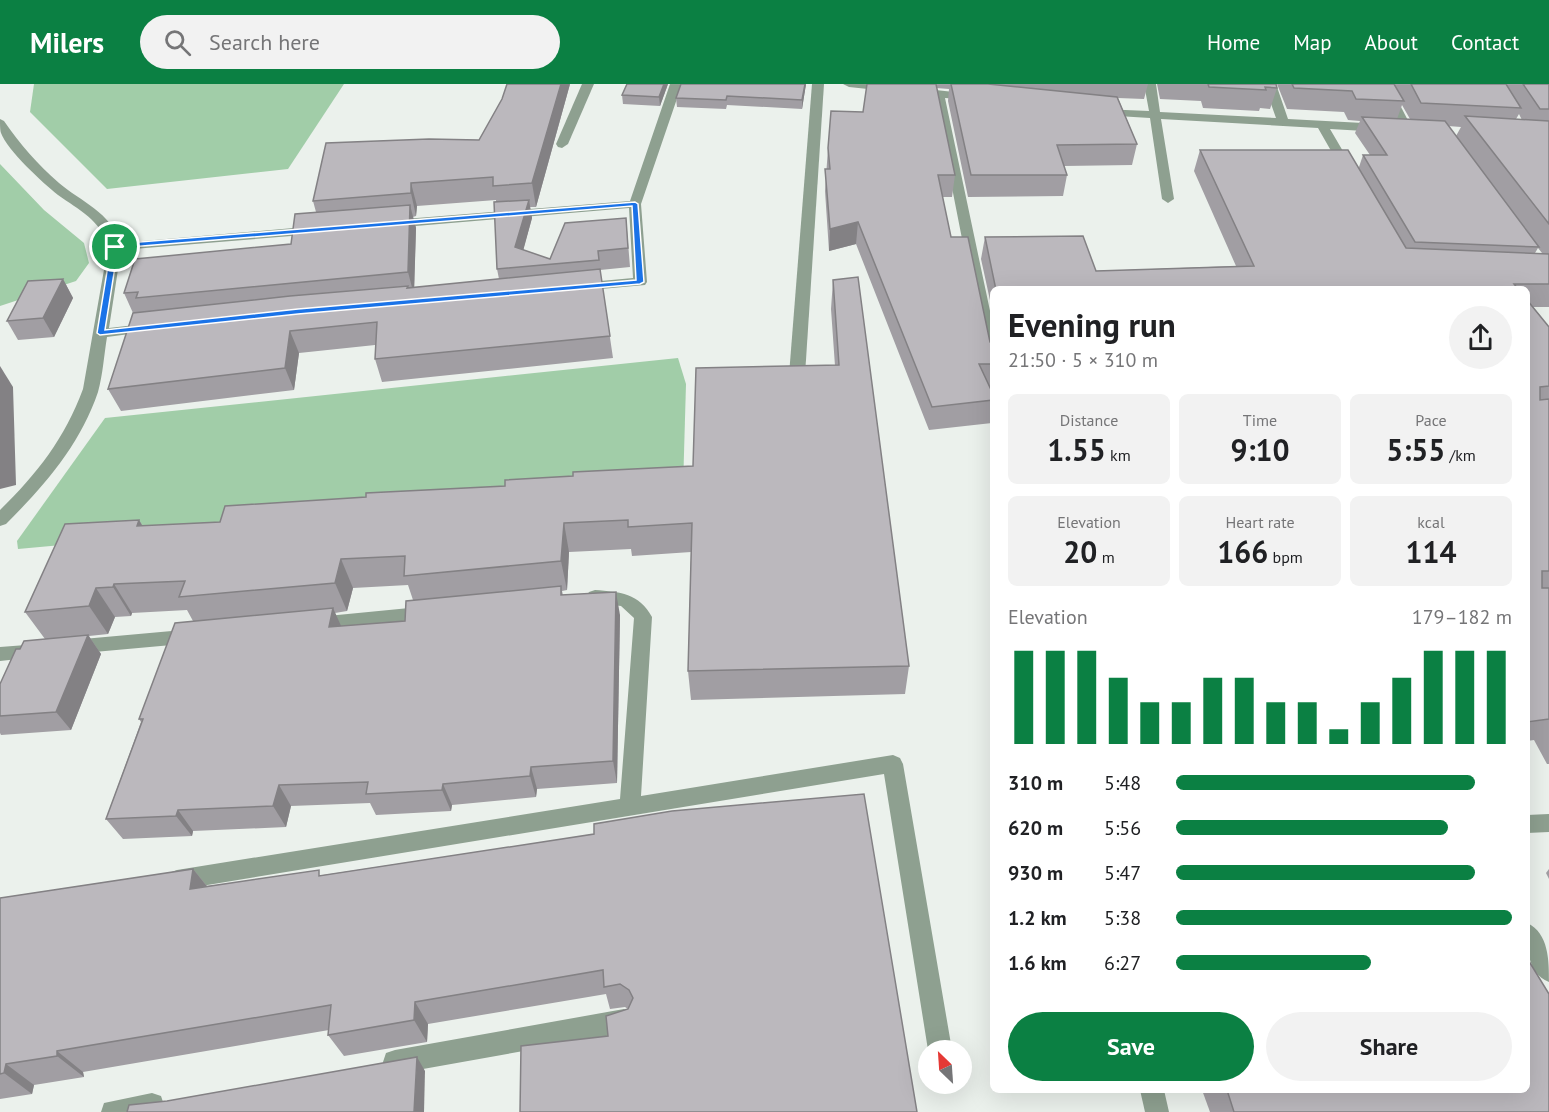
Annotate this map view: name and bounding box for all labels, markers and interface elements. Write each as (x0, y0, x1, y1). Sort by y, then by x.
search box (140, 15, 560, 69)
text: Milers (30, 24, 104, 61)
icon: search (161, 26, 194, 59)
text: Search here (209, 28, 320, 56)
text: Home (1207, 29, 1260, 56)
text: Map (1293, 29, 1332, 56)
text: About (1365, 29, 1418, 56)
text: Contact (1451, 29, 1519, 56)
pin (89, 221, 140, 272)
icon: arrive (98, 230, 131, 263)
text: Evening run (1008, 303, 1176, 346)
button: share (1449, 306, 1512, 369)
text: 21:50 · 5 × 310 m (1008, 347, 1158, 373)
text: Distance (1060, 410, 1118, 430)
text: Time (1243, 410, 1277, 430)
text: Pace (1415, 410, 1447, 430)
text: 1.55 (1047, 430, 1106, 469)
text: 9:10 (1230, 430, 1290, 469)
text: 5:55 (1386, 430, 1445, 469)
text: km (1106, 445, 1131, 465)
text: /km (1445, 445, 1476, 465)
text: Elevation (1057, 512, 1121, 532)
text: Heart rate (1225, 512, 1295, 532)
text: kcal (1417, 512, 1445, 532)
text: 20 (1063, 532, 1097, 571)
text: 166 (1217, 532, 1268, 571)
text: 114 (1405, 532, 1457, 571)
text: m (1097, 547, 1115, 567)
text: bpm (1268, 547, 1303, 567)
text: Elevation (1008, 604, 1088, 630)
text: 179–182 m (1412, 604, 1512, 630)
text: 310 m (1008, 770, 1063, 796)
text: 5:48 (1104, 770, 1141, 796)
text: 620 m (1008, 815, 1063, 841)
text: 5:56 (1104, 815, 1141, 841)
text: 930 m (1008, 860, 1063, 886)
text: 5:47 (1104, 860, 1141, 886)
text: 1.2 km (1008, 905, 1067, 931)
text: 5:38 (1104, 905, 1141, 931)
text: 1.6 km (1008, 950, 1067, 976)
text: 6:27 (1104, 950, 1141, 976)
button: Save (1008, 1012, 1254, 1081)
button: Share (1266, 1012, 1512, 1081)
north arrow (918, 1040, 972, 1094)
map controls (918, 1040, 972, 1094)

